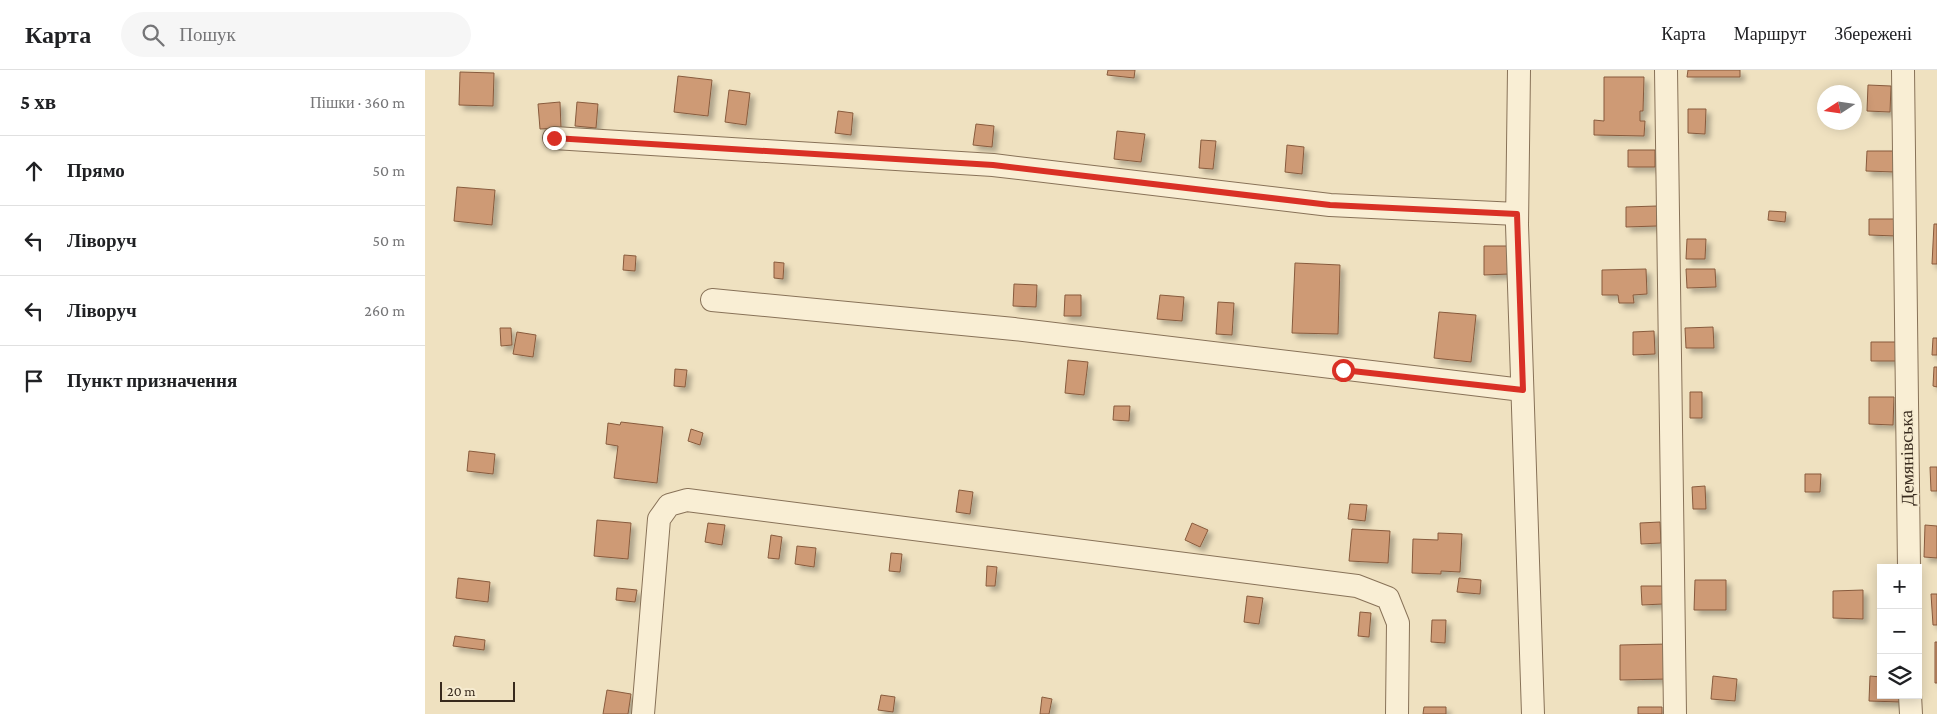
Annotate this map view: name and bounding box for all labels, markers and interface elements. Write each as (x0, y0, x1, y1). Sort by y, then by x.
search box (121, 12, 471, 57)
text: Карта (25, 21, 91, 48)
icon: search (139, 21, 167, 49)
text: Пошук (179, 24, 236, 45)
text: Карта (1661, 24, 1706, 44)
text: Маршрут (1734, 24, 1806, 44)
text: Збережені (1834, 24, 1912, 44)
north arrow (1817, 85, 1862, 130)
text: 5 хв (20, 90, 56, 114)
text: Пішки · 360 m (310, 94, 405, 111)
route end (543, 127, 566, 150)
icon: ahead (20, 157, 48, 185)
text: Прямо (67, 160, 125, 181)
text: 50 m (373, 162, 405, 179)
icon: left (20, 227, 48, 255)
text: Ліворуч (67, 230, 137, 251)
text: 50 m (373, 232, 405, 249)
icon: left (20, 297, 48, 325)
text: Ліворуч (67, 300, 137, 321)
text: 260 m (364, 302, 405, 319)
route start (1332, 359, 1355, 382)
icon: arrive (20, 367, 48, 395)
text: Пункт призначення (67, 370, 237, 391)
street label: Демянівська (1896, 410, 1918, 506)
map controls (1877, 564, 1922, 699)
button: + (1877, 564, 1922, 609)
button: − (1877, 609, 1922, 654)
button: layers (1877, 654, 1922, 699)
scale bar (440, 679, 515, 702)
text: 20 m (447, 683, 475, 699)

